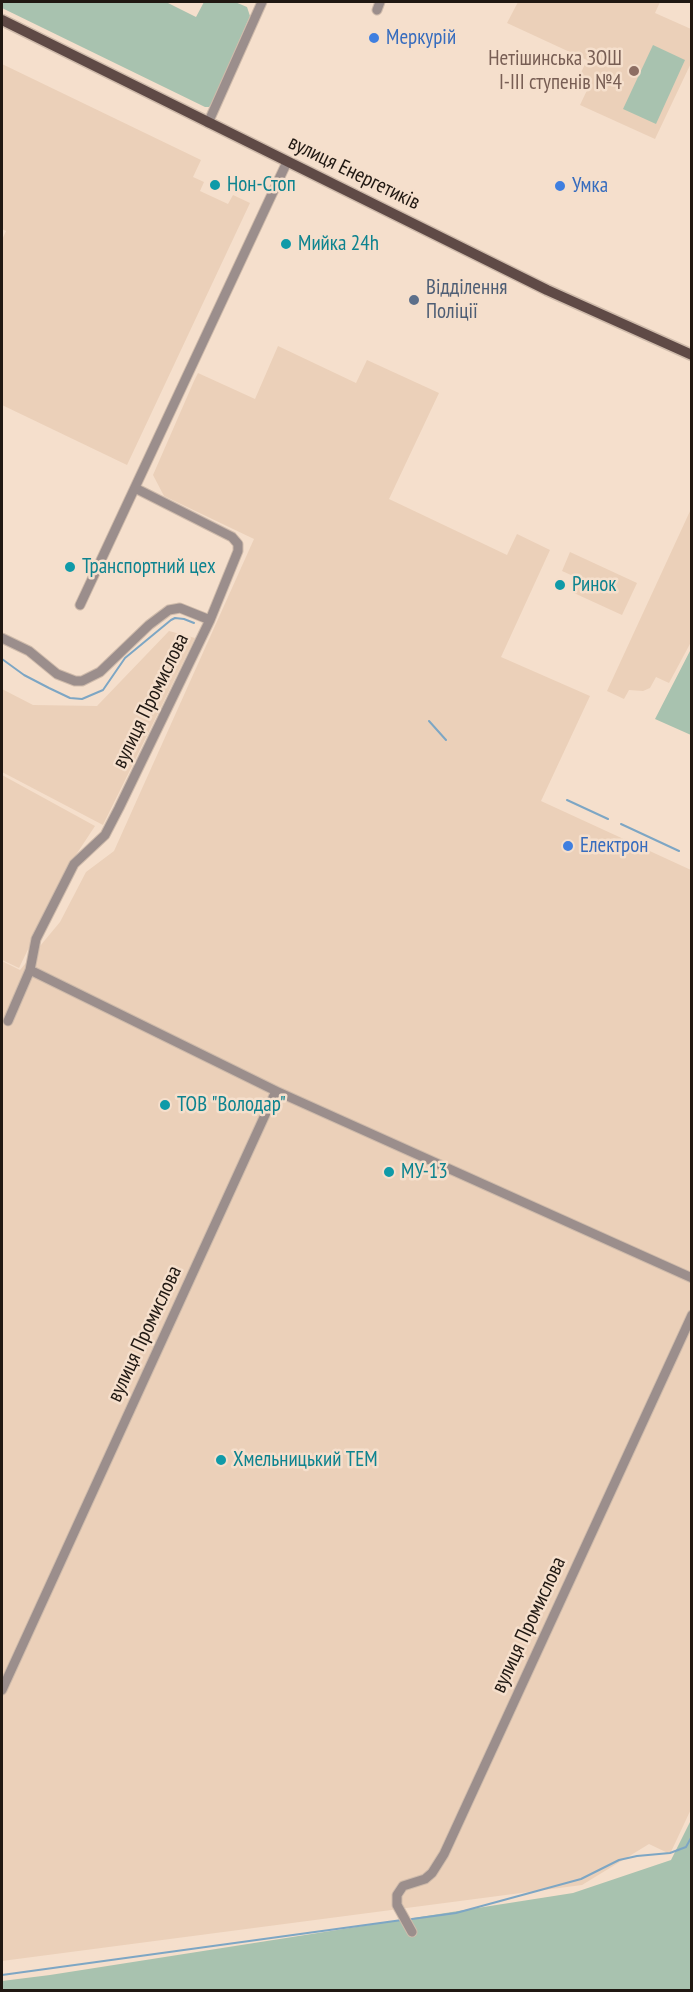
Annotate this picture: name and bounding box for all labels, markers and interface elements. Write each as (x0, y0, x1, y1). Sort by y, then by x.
place label: Меркурій (386, 25, 456, 51)
marker: Меркурій (367, 31, 381, 45)
place label: Нетішинська ЗОШ І-ІІІ ступенів №4 (488, 46, 622, 96)
marker: Нетішинська ЗОШ І-ІІІ ступенів №4 (627, 64, 641, 78)
street label: вулиця Енергетиків (284, 130, 424, 216)
place label: Нон-Стоп (227, 172, 296, 198)
place label: Умка (572, 173, 608, 199)
marker: Нон-Стоп (208, 178, 222, 192)
marker: Умка (553, 179, 567, 193)
place label: Мийка 24һ (298, 231, 379, 257)
marker: Мийка 24һ (279, 237, 293, 251)
place label: Відділення Поліції (426, 275, 507, 325)
marker: Відділення Поліції (407, 293, 421, 307)
place label: Транспортний цех (82, 554, 216, 580)
marker: Транспортний цех (63, 560, 77, 574)
place label: Ринок (572, 572, 616, 598)
marker: Ринок (553, 578, 567, 592)
street label: вулиця Промислова (107, 629, 195, 773)
place label: Електрон (580, 833, 648, 859)
marker: Електрон (561, 839, 575, 853)
place label: ТОВ "Володар" (177, 1092, 286, 1118)
marker: ТОВ "Володар" (158, 1098, 172, 1112)
place label: МУ-13 (401, 1159, 448, 1185)
marker: МУ-13 (382, 1165, 396, 1179)
street label: вулиця Промислова (103, 1262, 187, 1406)
place label: Хмельницький ТЕМ (233, 1447, 378, 1473)
marker: Хмельницький ТЕМ (214, 1453, 228, 1467)
street label: вулиця Промислова (487, 1553, 571, 1697)

